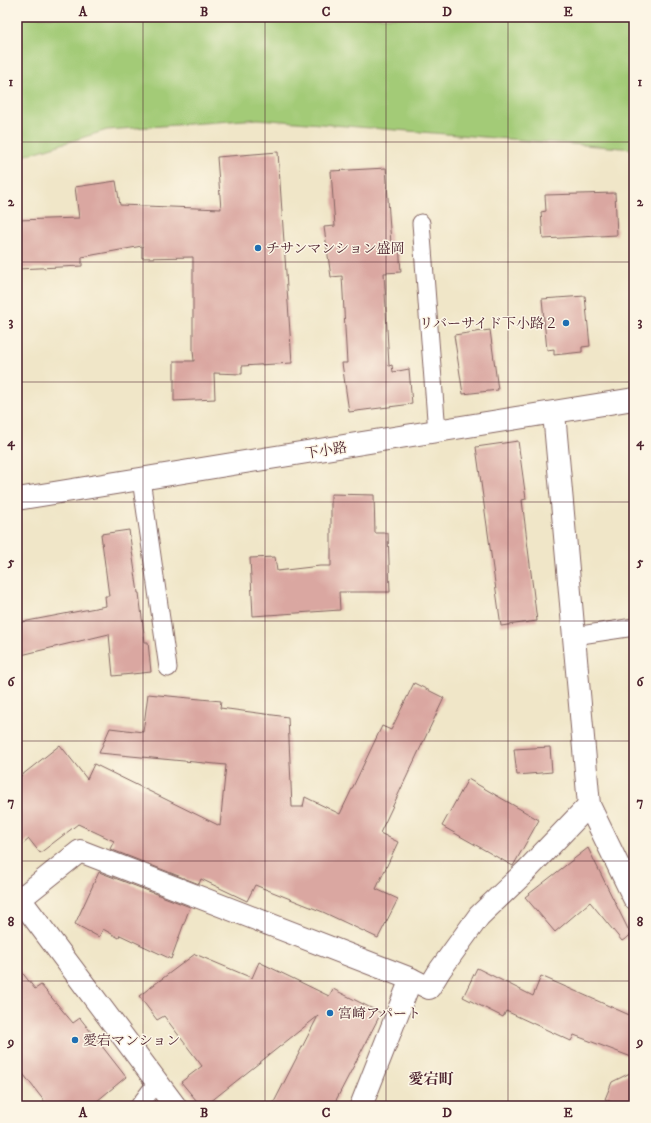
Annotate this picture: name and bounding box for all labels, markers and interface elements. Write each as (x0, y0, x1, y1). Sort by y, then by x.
text: A (78, 4, 88, 20)
text: B (200, 4, 208, 20)
text: C (322, 4, 331, 20)
text: D (442, 4, 452, 20)
text: E (563, 4, 573, 20)
text: 1 (9, 74, 14, 90)
text: 1 (638, 74, 643, 90)
text: 2 (8, 194, 15, 210)
text: 2 (637, 194, 644, 210)
place label: チサンマンション盛岡 (266, 240, 405, 258)
marker: チサンマンション盛岡 (253, 243, 263, 253)
text: 3 (9, 314, 14, 330)
text: 3 (638, 314, 643, 330)
place label: リバーサイド下小路２ (419, 315, 558, 333)
marker: リバーサイド下小路２ (561, 318, 571, 328)
text: 4 (6, 434, 15, 451)
text: 4 (635, 434, 644, 451)
street label: 下小路 (304, 439, 348, 463)
text: 5 (7, 554, 15, 570)
text: 5 (636, 554, 644, 570)
text: 6 (8, 674, 16, 690)
text: 6 (637, 674, 645, 690)
text: 7 (8, 794, 15, 810)
text: 7 (637, 794, 644, 810)
text: 8 (8, 914, 15, 930)
text: 8 (637, 914, 644, 930)
place label: 宮崎アパート (338, 1005, 421, 1023)
marker: 宮崎アパート (325, 1008, 335, 1018)
place label: 愛宕マンション (83, 1032, 180, 1050)
text: 9 (7, 1034, 14, 1050)
text: 9 (636, 1034, 643, 1050)
marker: 愛宕マンション (70, 1035, 80, 1045)
district label: 愛宕町 (408, 1070, 454, 1089)
text: A (78, 1105, 88, 1121)
text: B (200, 1105, 208, 1121)
text: C (322, 1105, 331, 1121)
text: D (442, 1105, 452, 1121)
text: E (563, 1105, 573, 1121)

